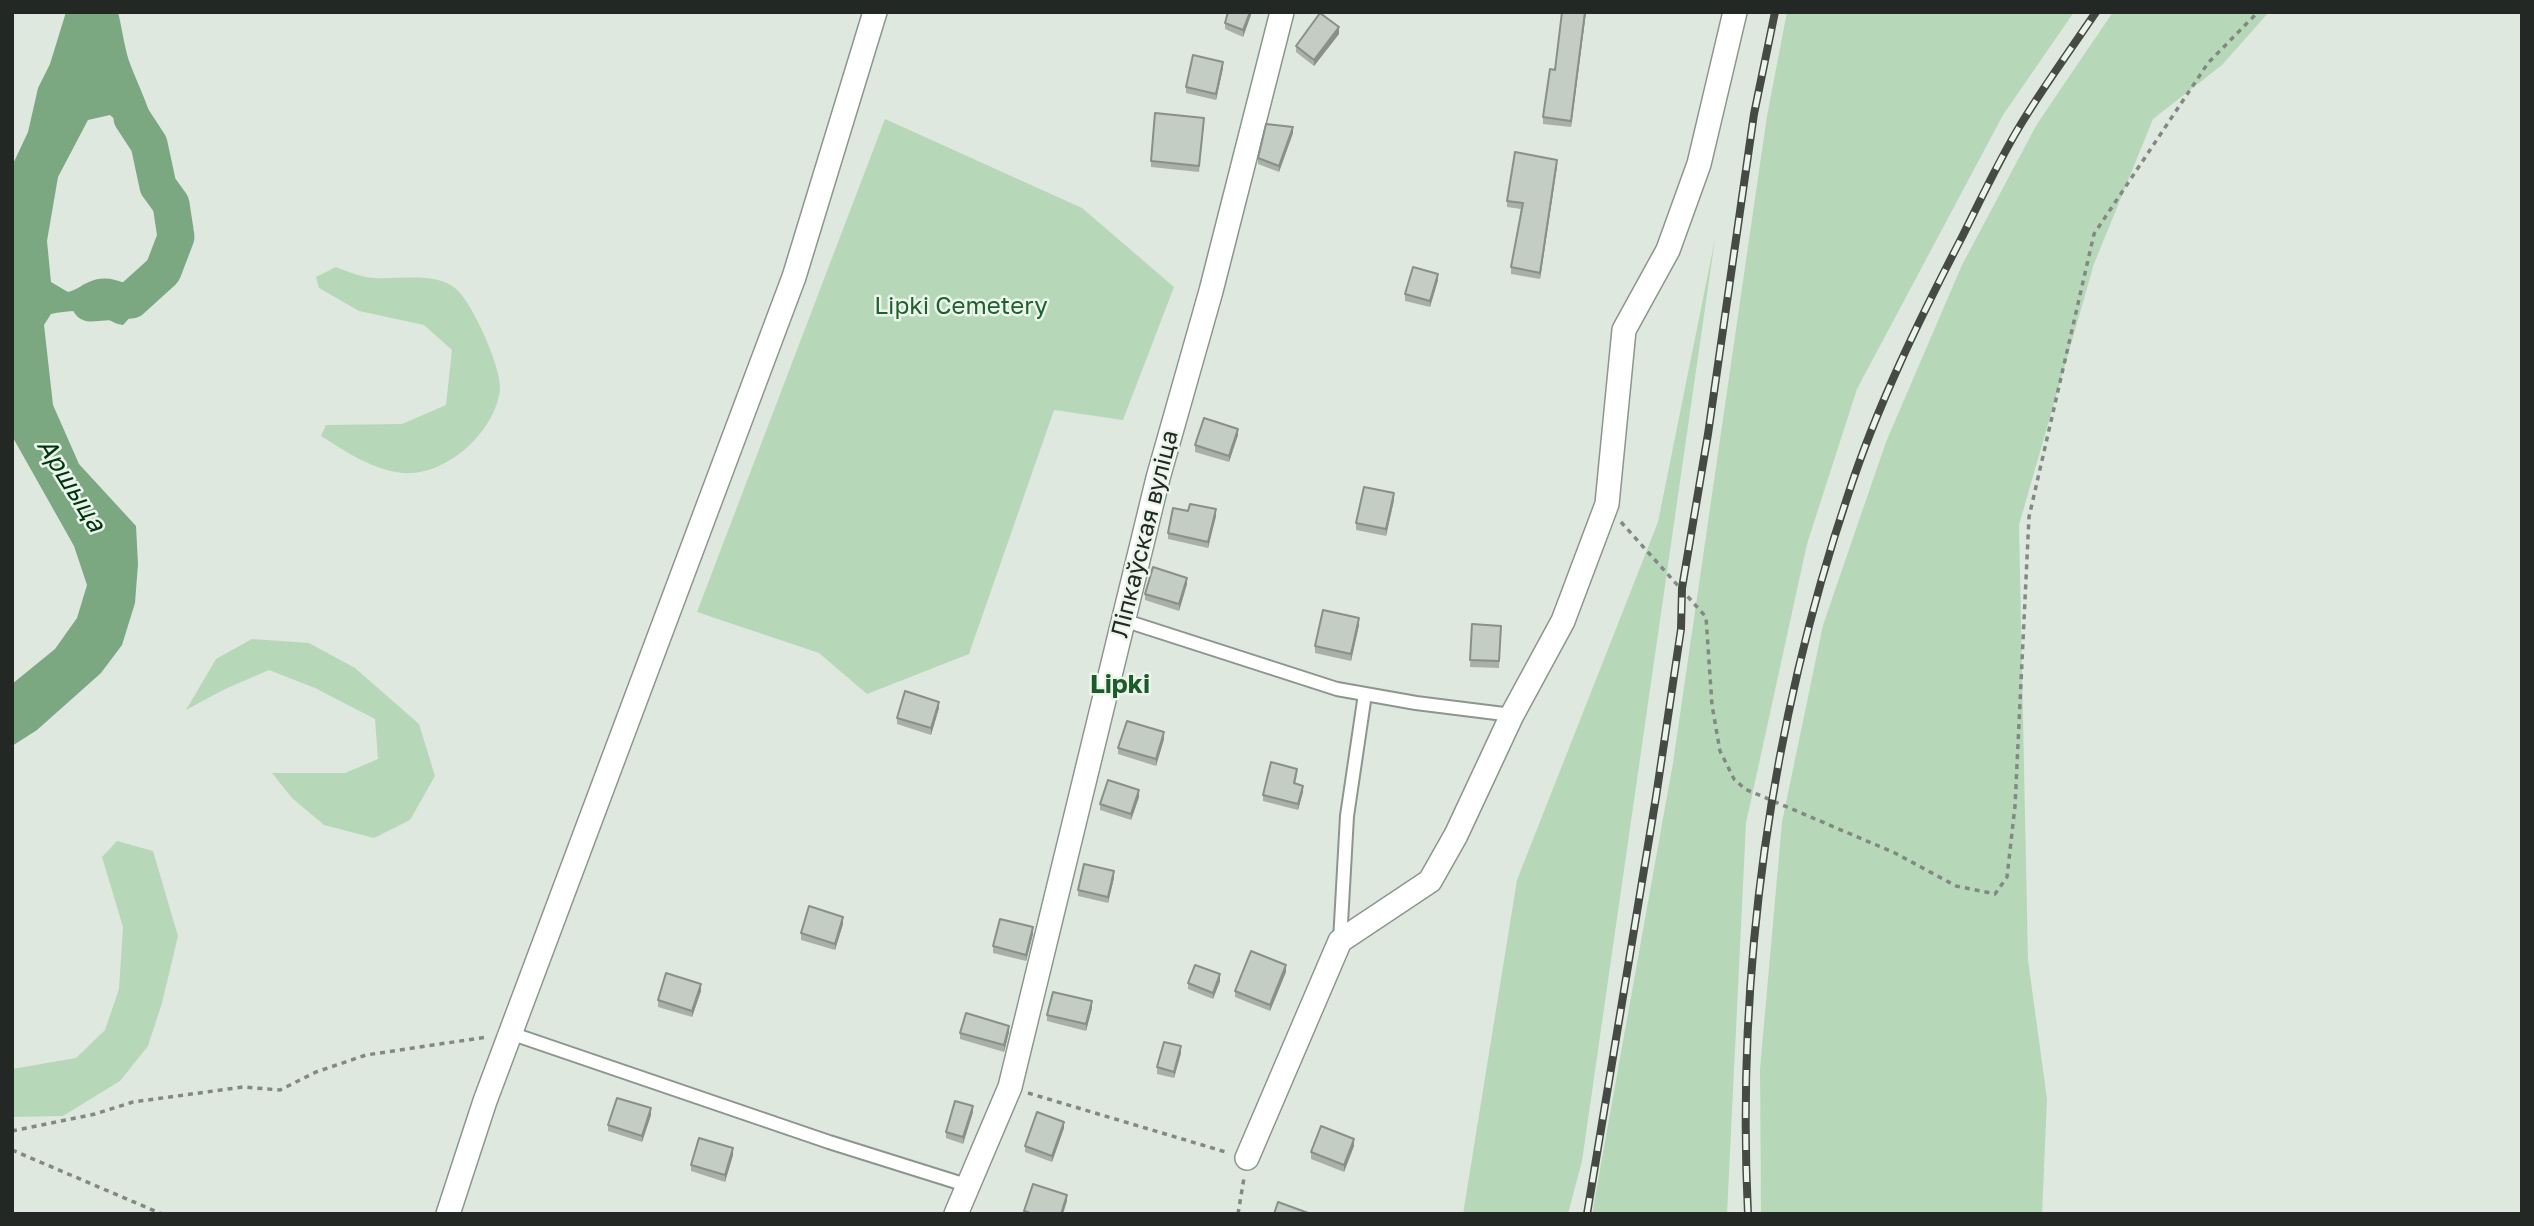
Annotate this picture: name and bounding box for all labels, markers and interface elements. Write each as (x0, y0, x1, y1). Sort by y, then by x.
park label: Lipki Cemetery (874, 292, 1048, 320)
street label: Ліпкаўская вуліца (1105, 427, 1185, 641)
water label: Аршыца (30, 432, 112, 538)
district label: Lipki (1090, 669, 1150, 701)

